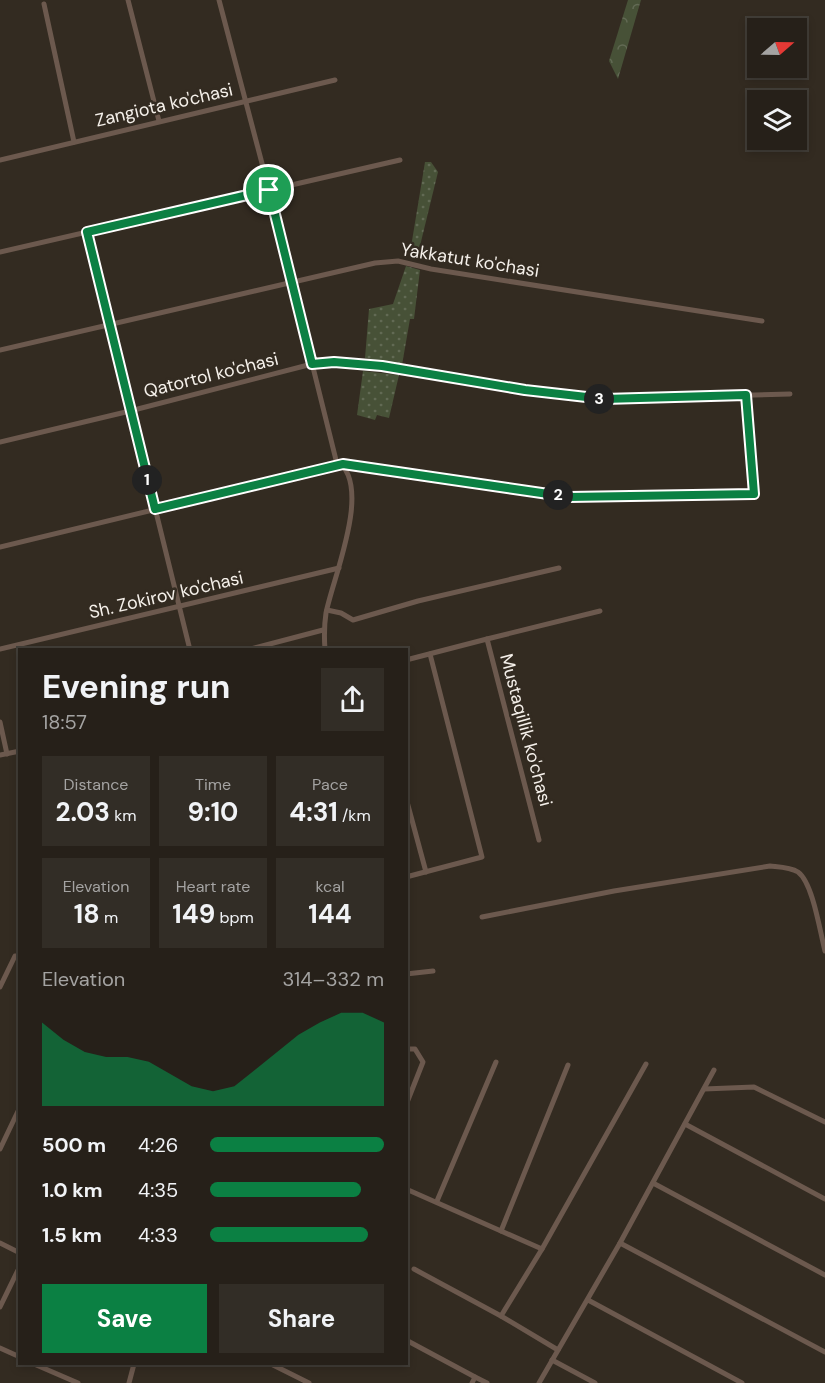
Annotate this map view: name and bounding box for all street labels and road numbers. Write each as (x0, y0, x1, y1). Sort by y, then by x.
street label: Zangiota ko'chasi (93, 78, 235, 132)
street label: Yakkatut ko'chasi (399, 237, 541, 283)
street label: Qatortol ko'chasi (141, 347, 281, 403)
street label: Sh. Zokirov ko'chasi (86, 566, 246, 624)
street label: Mustaqillik ko'chasi (494, 651, 558, 809)

